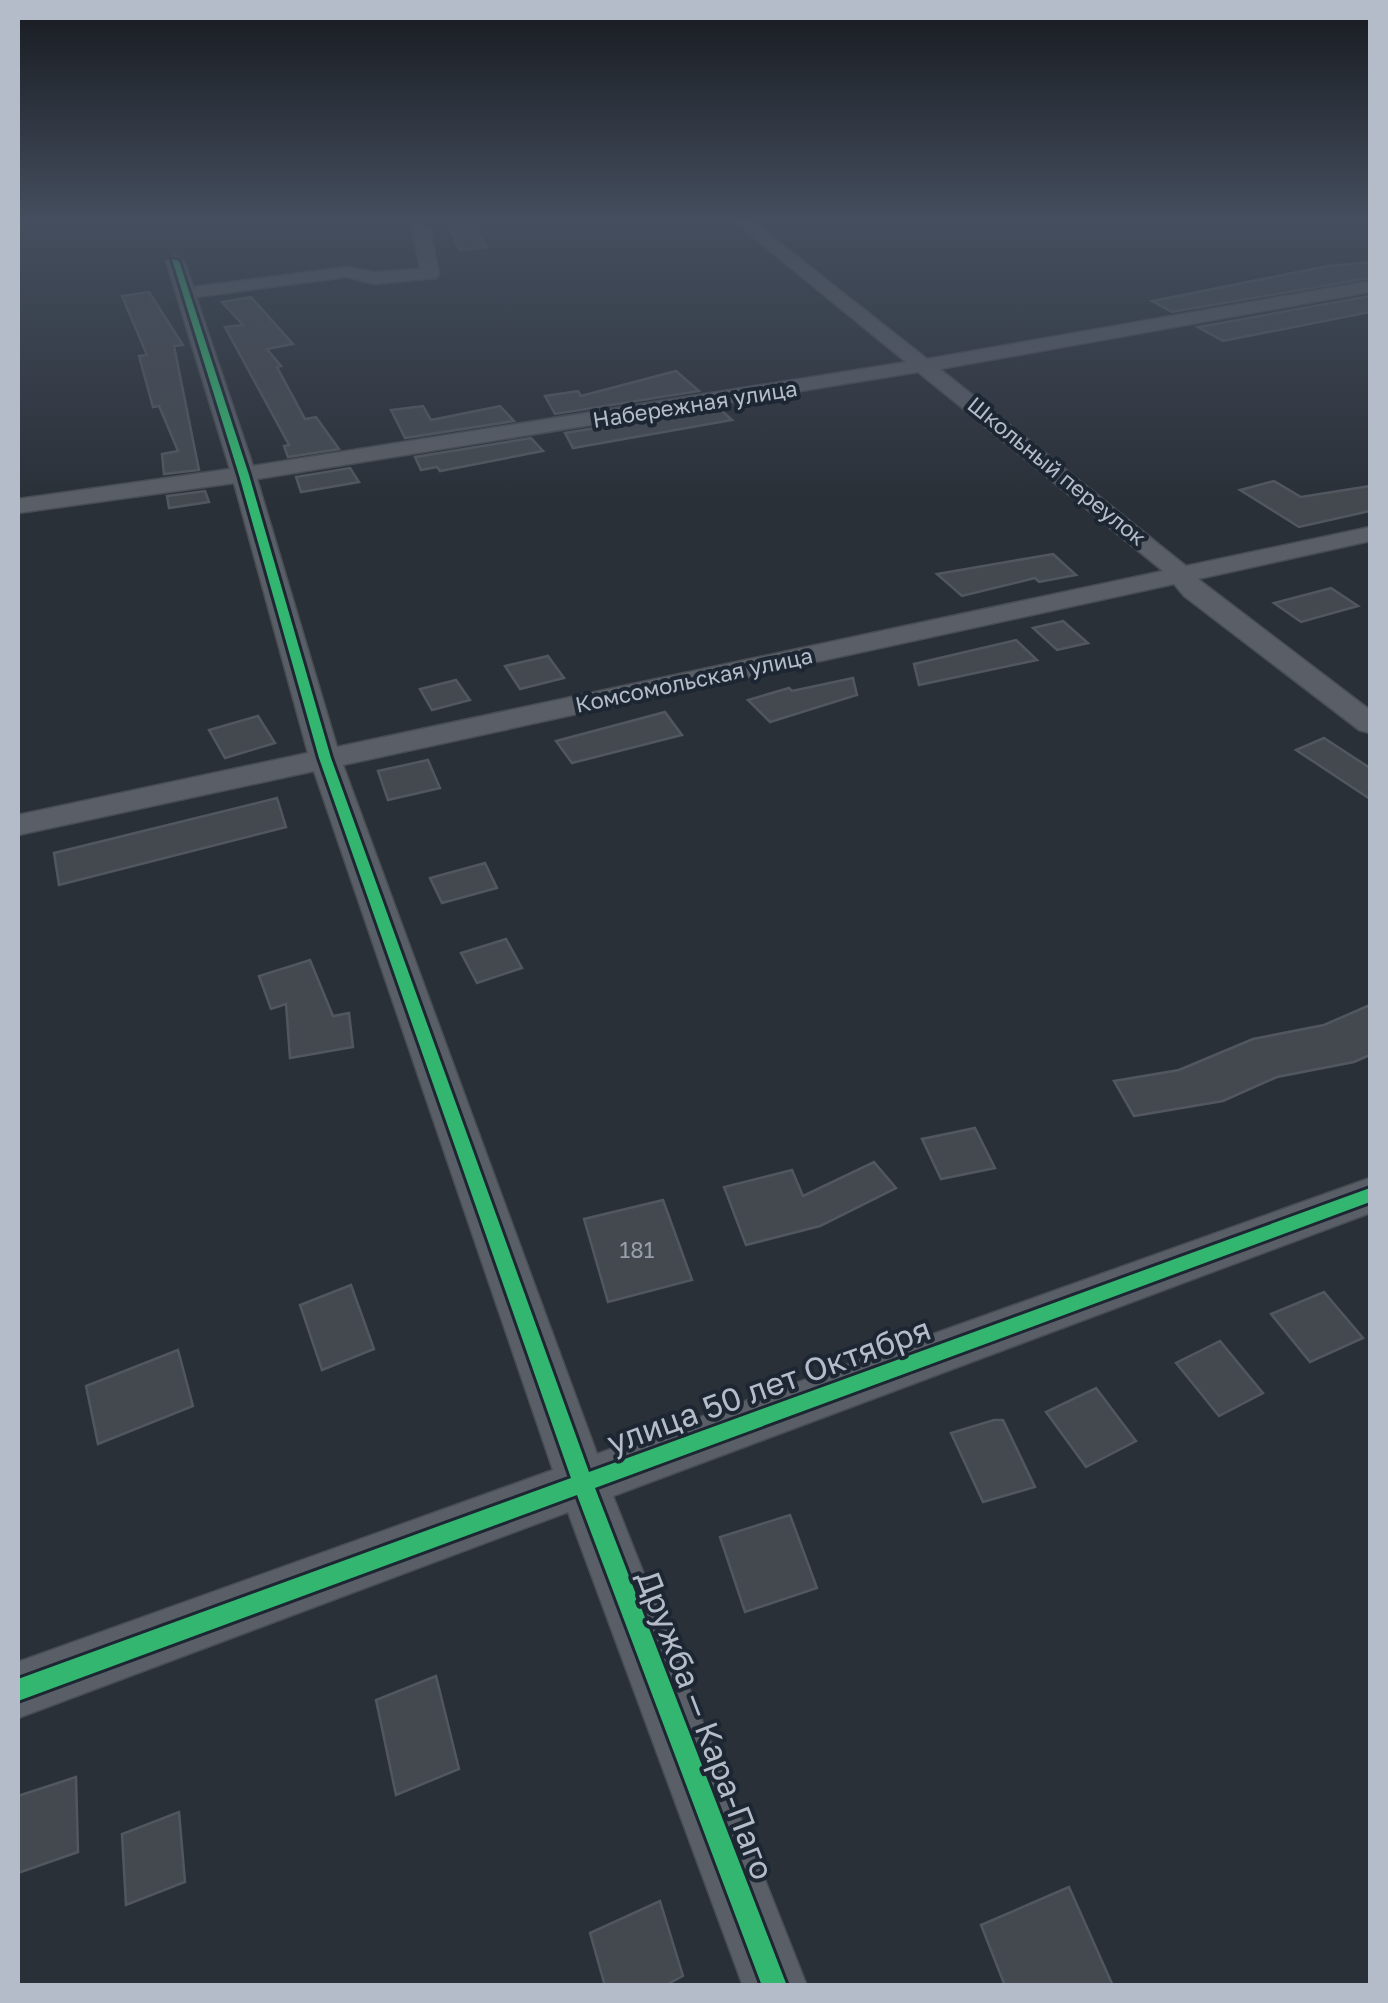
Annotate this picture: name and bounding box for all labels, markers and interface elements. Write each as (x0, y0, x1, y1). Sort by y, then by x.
street label: Набережная улица (591, 374, 799, 433)
street label: Школьный переулок (963, 390, 1152, 551)
street label: Комсомольская улица (573, 641, 815, 718)
house number: 181 (620, 1236, 655, 1263)
street label: улица 50 лет Октября (602, 1309, 936, 1461)
street label: Дружба — Кара-Паго (629, 1565, 782, 1885)

